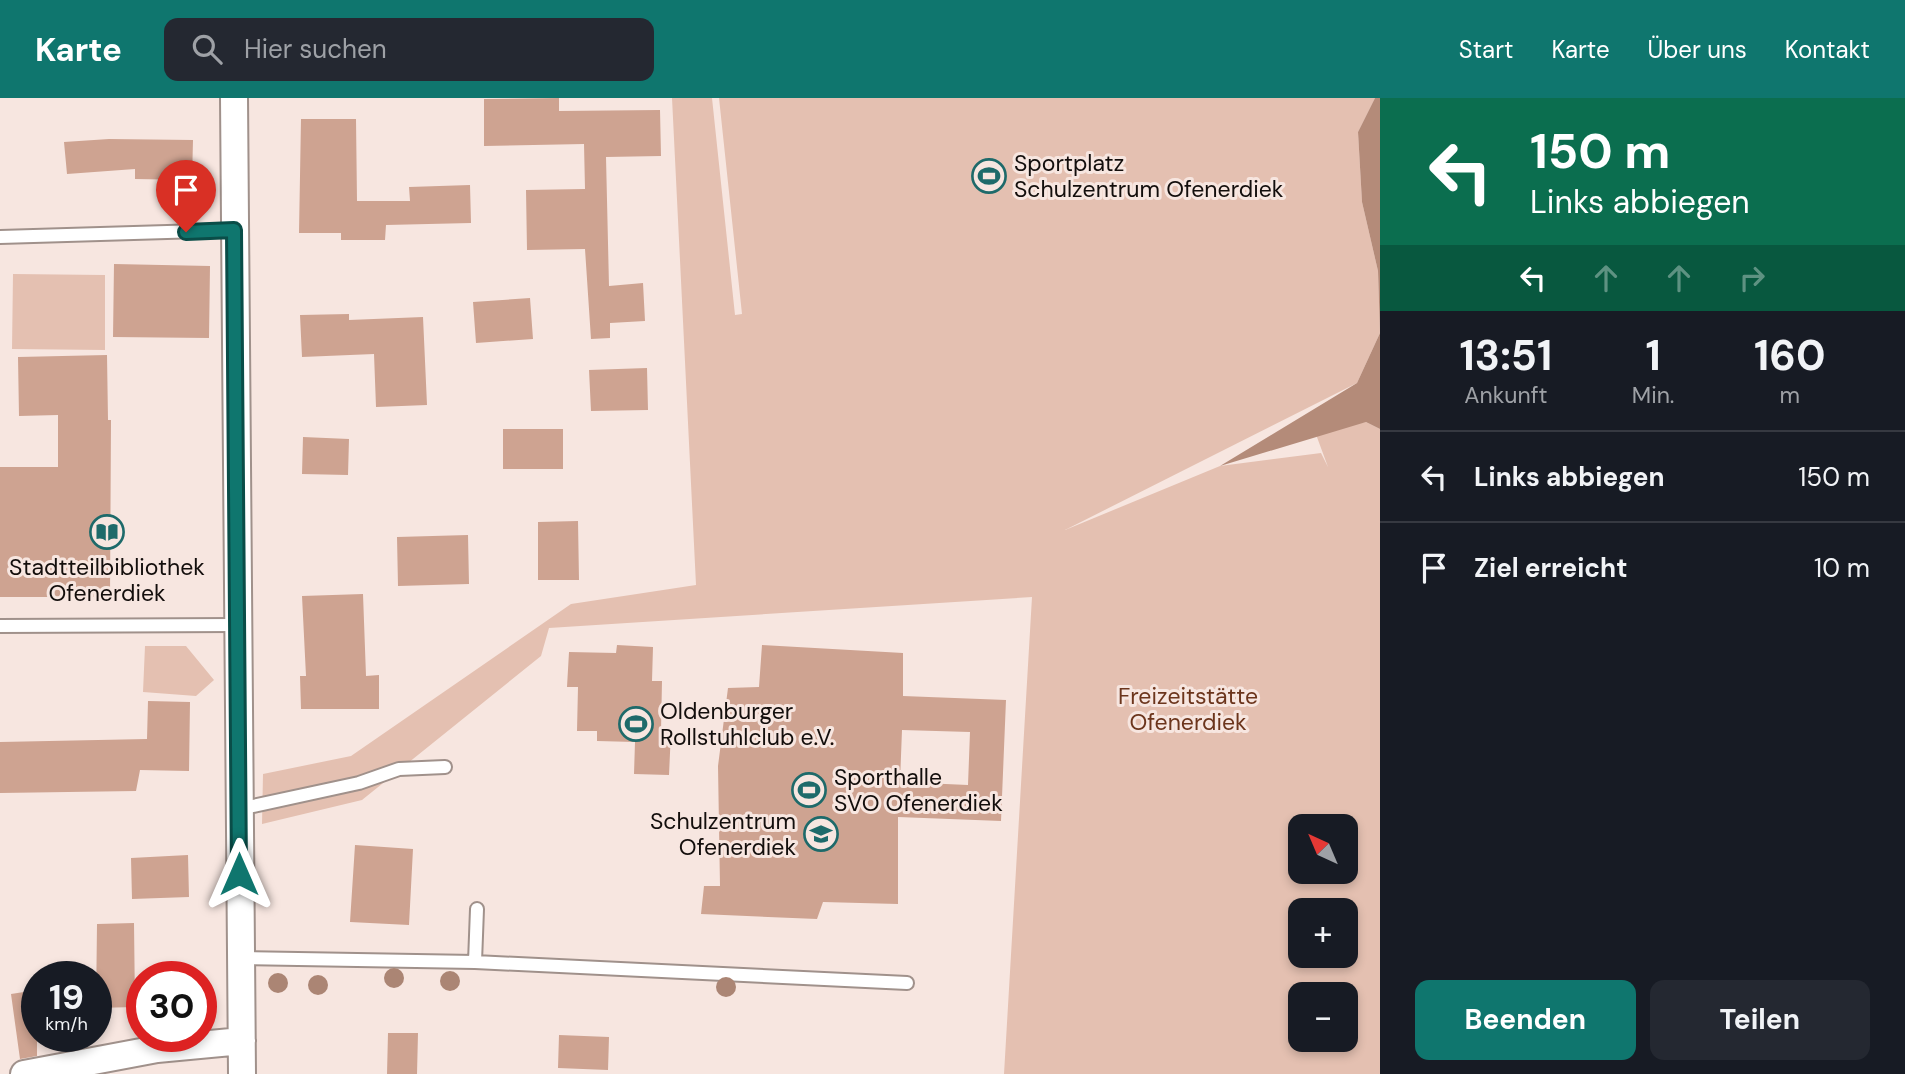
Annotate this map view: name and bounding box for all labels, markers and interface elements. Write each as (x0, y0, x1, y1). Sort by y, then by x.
search box (164, 18, 654, 81)
text: Karte (35, 28, 122, 71)
icon: search (188, 30, 226, 68)
text: Hier suchen (244, 32, 387, 66)
text: Start (1459, 34, 1513, 65)
text: Karte (1551, 34, 1610, 65)
text: Über uns (1648, 34, 1747, 65)
text: Kontakt (1785, 34, 1870, 65)
text: 150 m (1530, 119, 1670, 183)
icon: left (1415, 126, 1506, 217)
place label: Sportplatz Schulzentrum Ofenerdiek (1014, 148, 1284, 204)
sports icon: Sportplatz Schulzentrum Ofenerdiek (970, 157, 1008, 195)
pin (156, 160, 216, 232)
icon: arrive (167, 171, 205, 209)
text: Links abbiegen (1530, 181, 1750, 223)
icon: left (1514, 259, 1552, 297)
icon: ahead (1587, 259, 1625, 297)
icon: ahead (1660, 259, 1698, 297)
icon: right (1733, 259, 1771, 297)
text: 13:51 (1460, 328, 1552, 383)
text: 1 (1645, 328, 1661, 383)
text: 160 (1754, 328, 1825, 383)
text: Ankunft (1464, 380, 1548, 410)
text: Min. (1632, 380, 1674, 410)
text: m (1779, 380, 1800, 410)
icon: left (1415, 458, 1453, 496)
text: Links abbiegen (1474, 460, 1664, 494)
text: 150 m (1798, 460, 1870, 494)
library icon: Stadtteilbibliothek Ofenerdiek (88, 513, 126, 551)
icon: arrive (1415, 549, 1453, 587)
text: Ziel erreicht (1474, 551, 1627, 585)
text: 10 m (1814, 551, 1870, 585)
place label: Stadtteilbibliothek Ofenerdiek (9, 552, 205, 608)
park label: Freizeitstätte Ofenerdiek (1118, 681, 1258, 737)
place label: Oldenburger Rollstuhlclub e.V. (660, 696, 834, 752)
sports icon: Oldenburger Rollstuhlclub e.V. (617, 705, 655, 743)
place label: Sporthalle SVO Ofenerdiek (834, 762, 1003, 818)
sports icon: Sporthalle SVO Ofenerdiek (790, 771, 828, 809)
place label: Schulzentrum Ofenerdiek (650, 806, 796, 862)
north arrow (1288, 814, 1358, 884)
map controls (1288, 814, 1358, 1052)
school or university icon: Schulzentrum Ofenerdiek (802, 815, 840, 853)
position arrow (202, 837, 276, 911)
button: + (1288, 898, 1358, 968)
speed limit sign: 30 (126, 961, 217, 1052)
text: 19 (49, 974, 84, 1020)
button: Beenden (1415, 980, 1636, 1060)
button: Teilen (1650, 980, 1870, 1060)
button: − (1288, 982, 1358, 1052)
text: km/h (45, 1012, 88, 1036)

